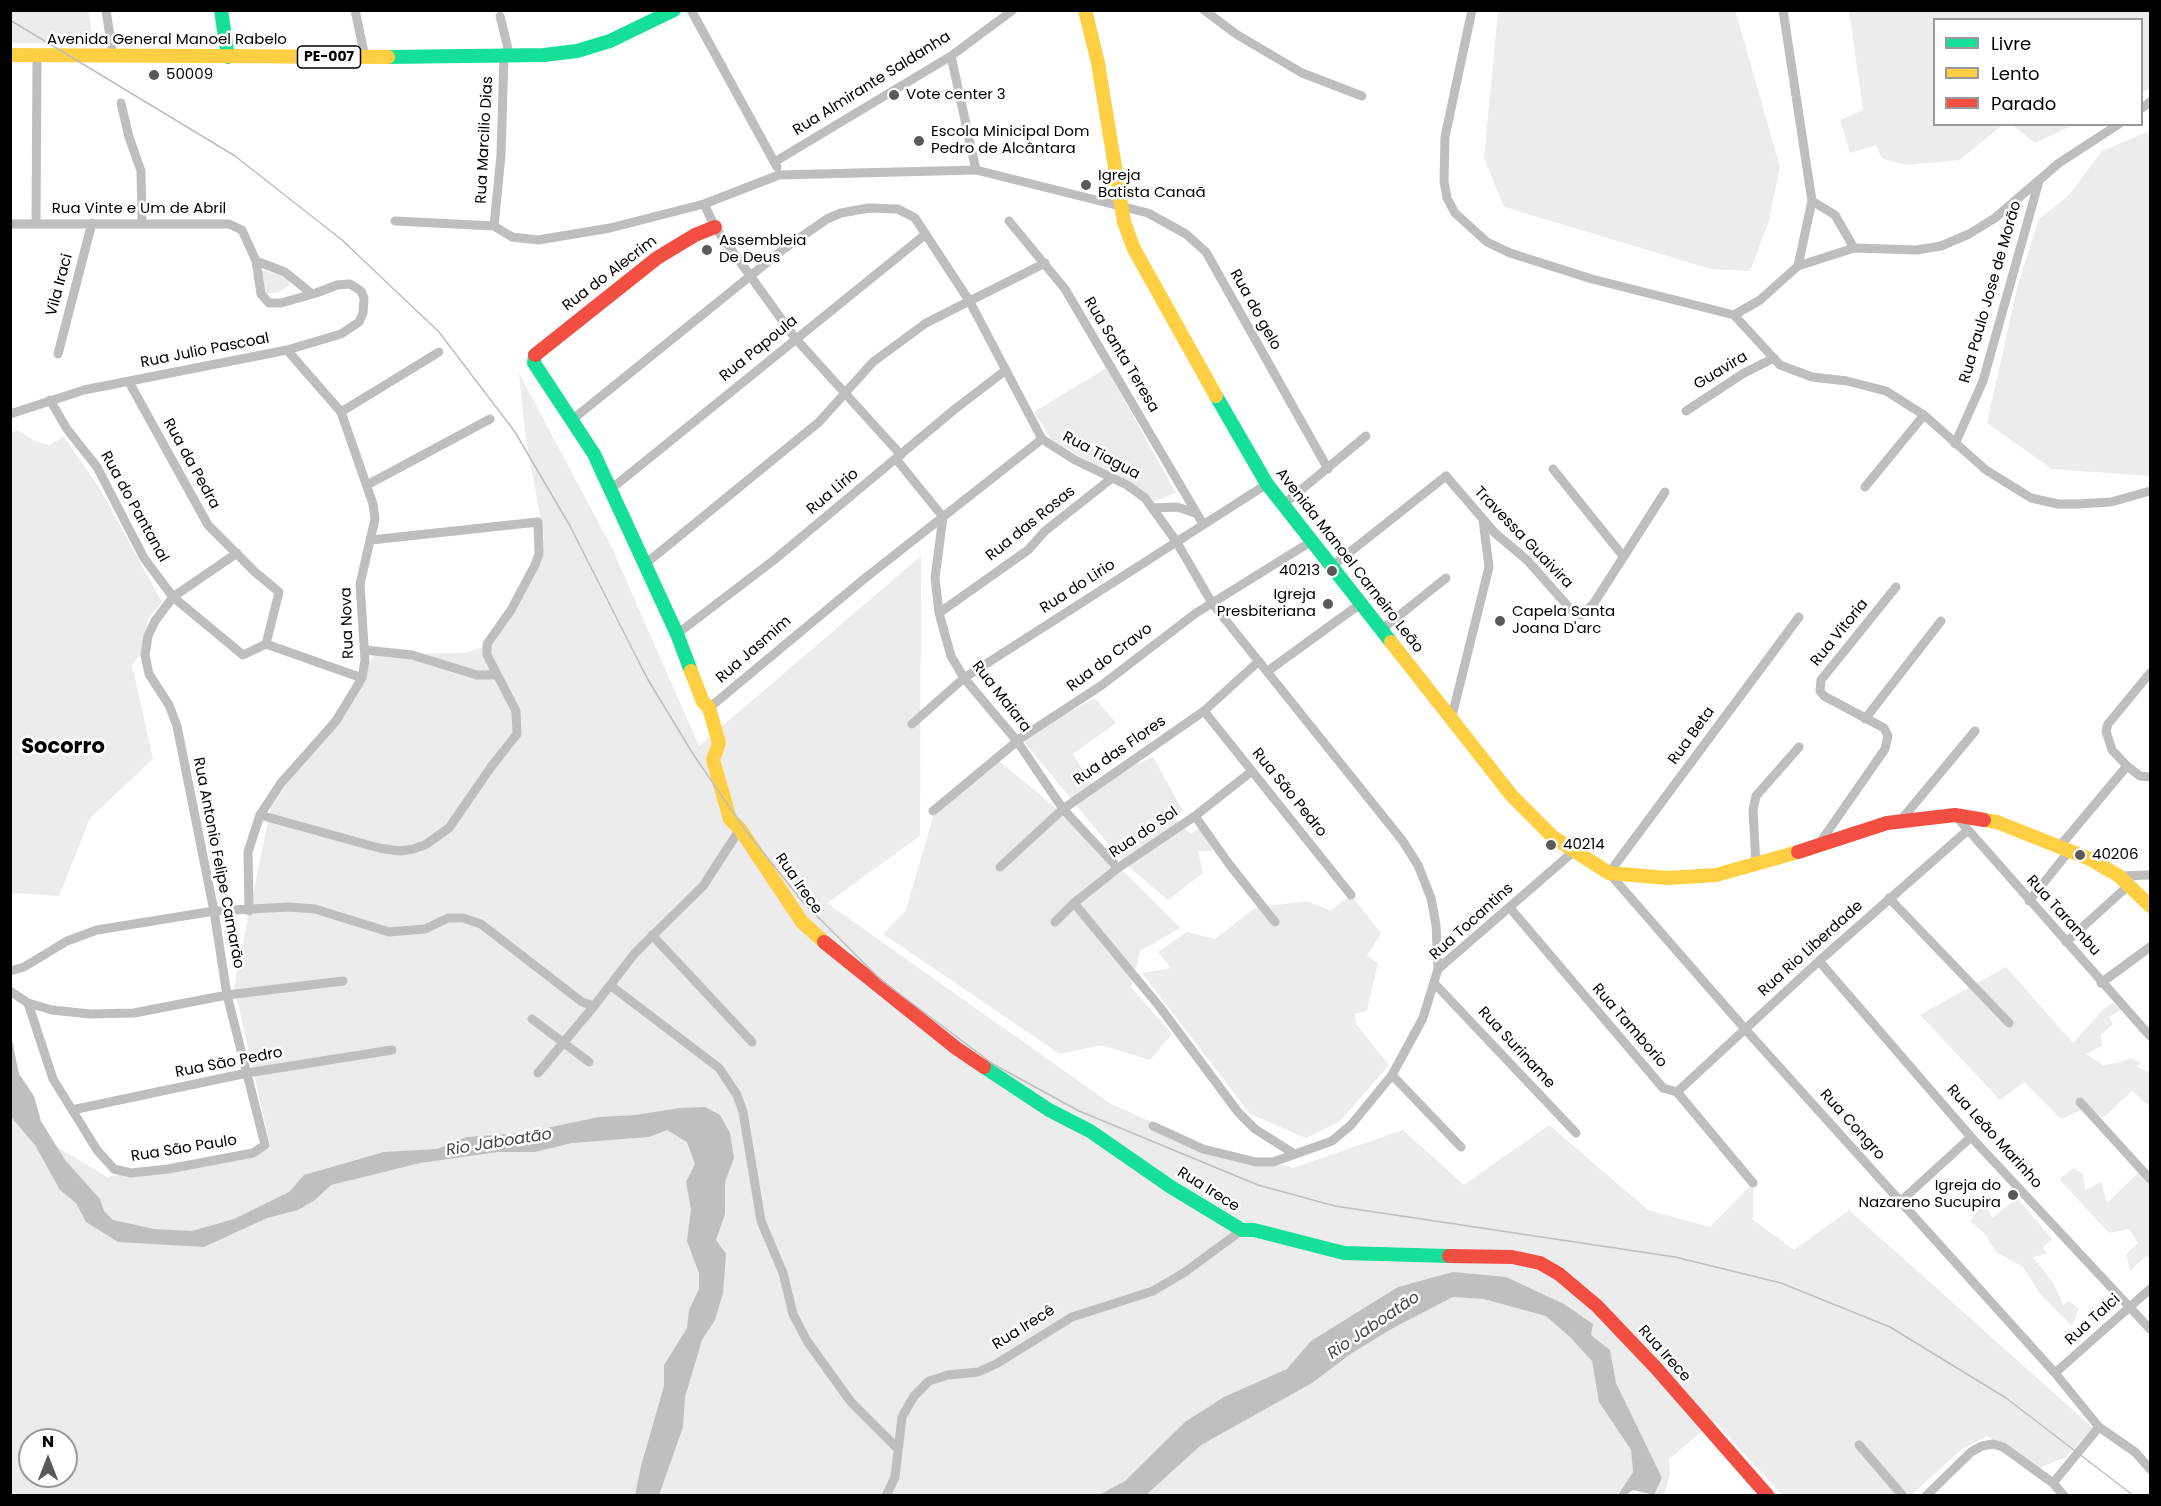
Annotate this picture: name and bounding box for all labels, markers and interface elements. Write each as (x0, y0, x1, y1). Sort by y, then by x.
legend (1933, 18, 2143, 126)
street label: Rua Almirante Saldanha (790, 28, 954, 140)
street label: Avenida General Manoel Rabelo (47, 31, 287, 49)
text: Livre (1991, 31, 2031, 56)
road number: PE-007 (298, 46, 360, 68)
text: Lento (1991, 61, 2040, 86)
place label: 50009 (166, 66, 213, 84)
marker: 50009 (147, 68, 161, 82)
street label: Rua Marcilio Dias (473, 76, 497, 204)
place label: Vote center 3 (906, 86, 1006, 104)
marker: Vote center 3 (887, 88, 901, 102)
text: Parado (1991, 91, 2056, 116)
place label: Escola Minicipal Dom Pedro de Alcântara (931, 123, 1089, 158)
marker: Escola Minicipal Dom Pedro de Alcântara (912, 134, 926, 148)
place label: Igreja Batista Canaã (1098, 167, 1206, 202)
marker: Igreja Batista Canaã (1079, 178, 1093, 192)
street label: Rua Paulo Jose de Morão (1956, 199, 2026, 385)
street label: Rua Vinte e Um de Abril (52, 200, 226, 218)
place label: Assembleia De Deus (719, 232, 806, 267)
street label: Rua do Alecrim (559, 233, 661, 315)
marker: Assembleia De Deus (700, 243, 714, 257)
street label: Vila Iraci (43, 252, 77, 318)
street label: Rua do gelo (1225, 267, 1285, 353)
street label: Rua Santa Teresa (1079, 294, 1163, 416)
street label: Rua Papoula (716, 312, 802, 386)
street label: Rua Julio Pascoal (139, 330, 271, 372)
street label: Guavira (1691, 348, 1751, 394)
street label: Rua da Pedra (159, 415, 223, 513)
street label: Rua Tiagua (1059, 428, 1143, 484)
street label: Rua do Pantanal (96, 448, 172, 566)
street label: Rua Lirio (803, 465, 863, 519)
street label: Avenida Manoel Carneiro Leão (1271, 465, 1427, 657)
street label: Rua das Rosas (983, 483, 1079, 565)
street label: Travessa Guaivira (1470, 483, 1576, 593)
street label: Rua do Lirio (1037, 556, 1119, 618)
place label: 40213 (1279, 562, 1320, 580)
marker: 40213 (1325, 564, 1339, 578)
place label: Igreja Presbiteriana (1217, 586, 1316, 621)
street label: Rua Nova (338, 587, 358, 659)
street label: Rua Vitoria (1807, 596, 1873, 670)
marker: Igreja Presbiteriana (1321, 597, 1335, 611)
place label: Capela Santa Joana D'arc (1512, 603, 1615, 638)
street label: Rua Jasmim (713, 613, 795, 687)
marker: Capela Santa Joana D'arc (1493, 614, 1507, 628)
street label: Rua do Cravo (1064, 620, 1156, 696)
street label: Rua Maiara (968, 658, 1034, 736)
street label: Rua Beta (1665, 704, 1719, 768)
street label: Rua das Flores (1070, 712, 1170, 790)
district label: Socorro (21, 735, 105, 761)
street label: Rua São Pedro (1248, 745, 1330, 841)
street label: Rua Antonio Felipe Camarão (189, 756, 247, 970)
street label: Rua do Sol (1106, 804, 1182, 862)
place label: 40214 (1563, 836, 1605, 854)
marker: 40214 (1544, 838, 1558, 852)
place label: 40206 (2092, 846, 2138, 864)
marker: 40206 (2073, 848, 2087, 862)
street label: Rua Irece (771, 850, 825, 918)
street label: Rua Tarambu (2022, 872, 2104, 960)
street label: Rua Tocantins (1427, 880, 1517, 964)
street label: Rua Rio Liberdade (1755, 897, 1867, 1001)
street label: Rua Tamborio (1588, 980, 1670, 1072)
street label: Rua Suriname (1474, 1003, 1558, 1093)
street label: Rua São Pedro (174, 1044, 284, 1082)
street label: Rua Leão Marinho (1943, 1081, 2045, 1193)
street label: Rua Congro (1816, 1086, 1888, 1164)
water label: Rio Jaboatão (445, 1125, 553, 1161)
street label: Rua São Paulo (130, 1132, 238, 1166)
street label: Rua Irece (1174, 1164, 1242, 1216)
place label: Igreja do Nazareno Sucupira (1859, 1177, 2001, 1212)
marker: Igreja do Nazareno Sucupira (2006, 1188, 2020, 1202)
water label: Rio Jaboatão (1324, 1288, 1424, 1364)
street label: Rua Talci (2062, 1291, 2124, 1349)
street label: Rua Irecê (990, 1302, 1058, 1354)
street label: Rua Irece (1634, 1322, 1694, 1386)
north arrow (18, 1428, 78, 1488)
text: N (42, 1430, 54, 1453)

